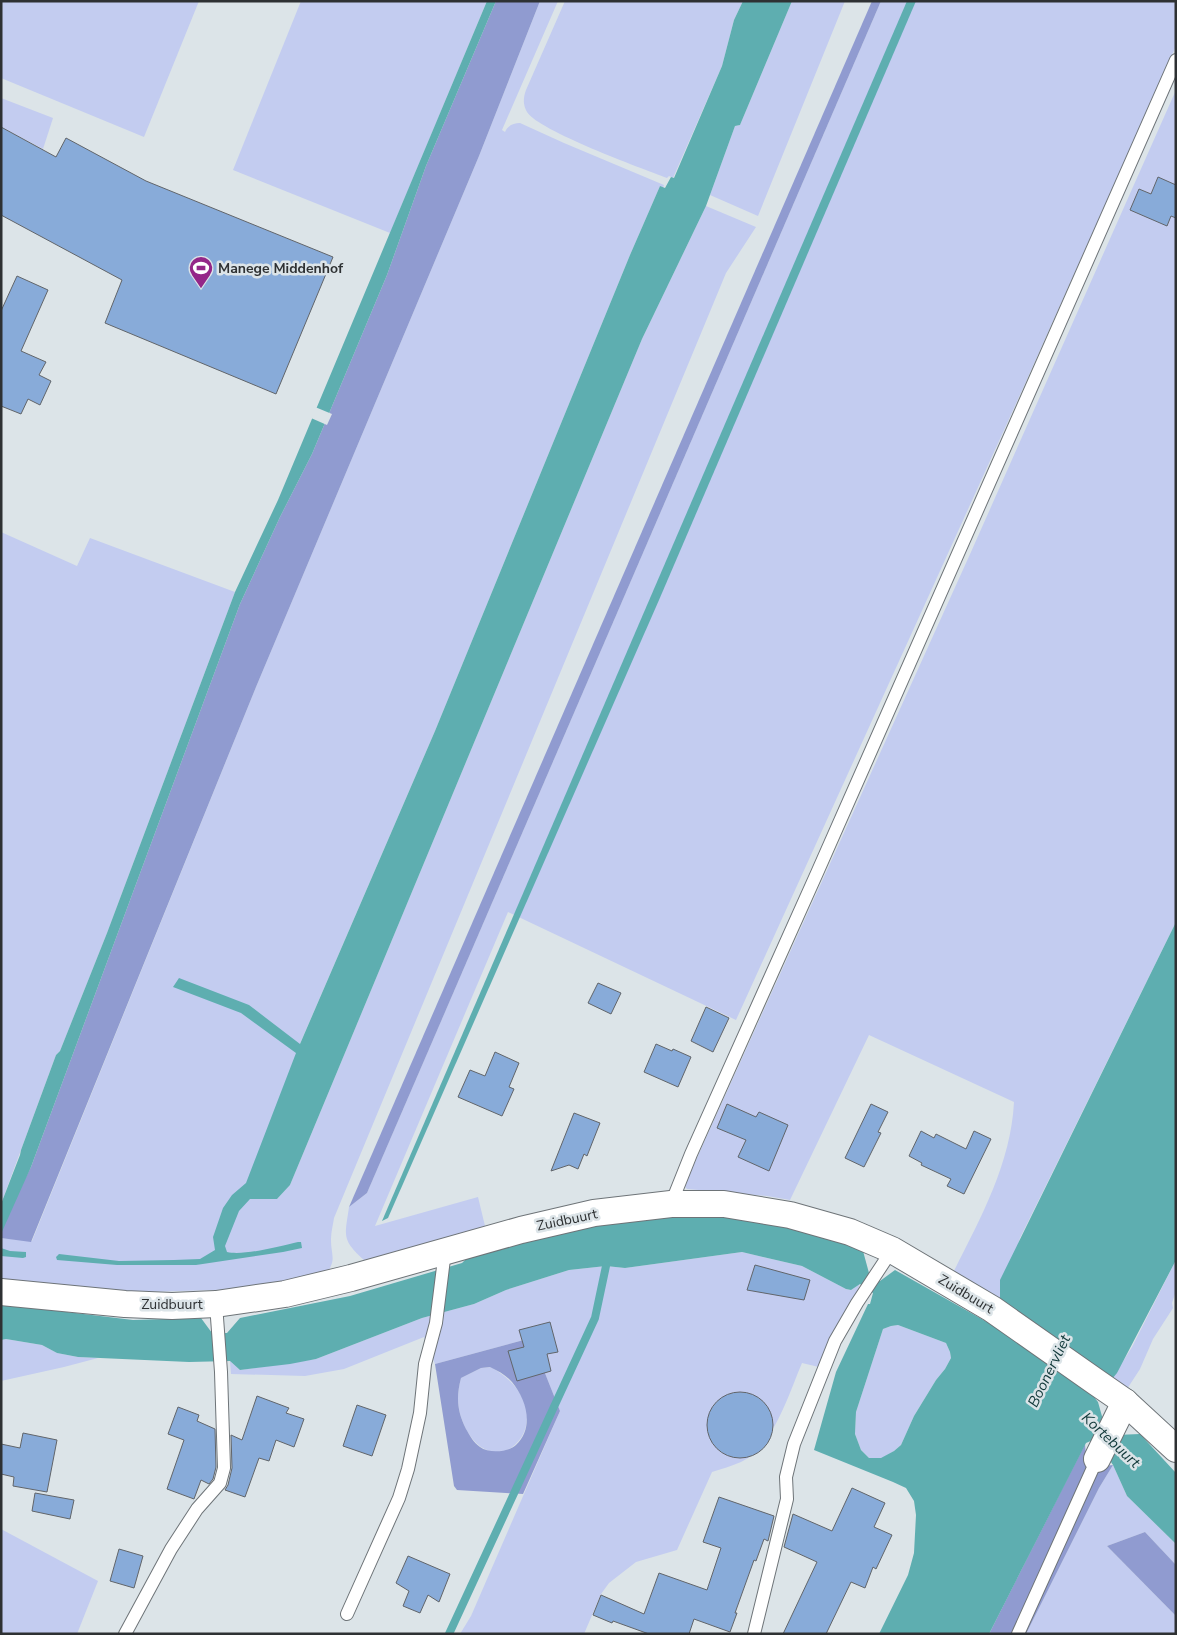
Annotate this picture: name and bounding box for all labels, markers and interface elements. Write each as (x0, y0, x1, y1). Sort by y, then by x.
sports icon: Manege Middenhof (188, 255, 214, 289)
place label: Manege Middenhof (218, 259, 344, 278)
street label: Zuidbuurt (535, 1204, 599, 1236)
street label: Zuidbuurt (935, 1270, 997, 1318)
street label: Zuidbuurt (141, 1295, 203, 1314)
water label: Boonervliet (1023, 1331, 1075, 1410)
water label: Kortebuurt (1077, 1408, 1145, 1473)

